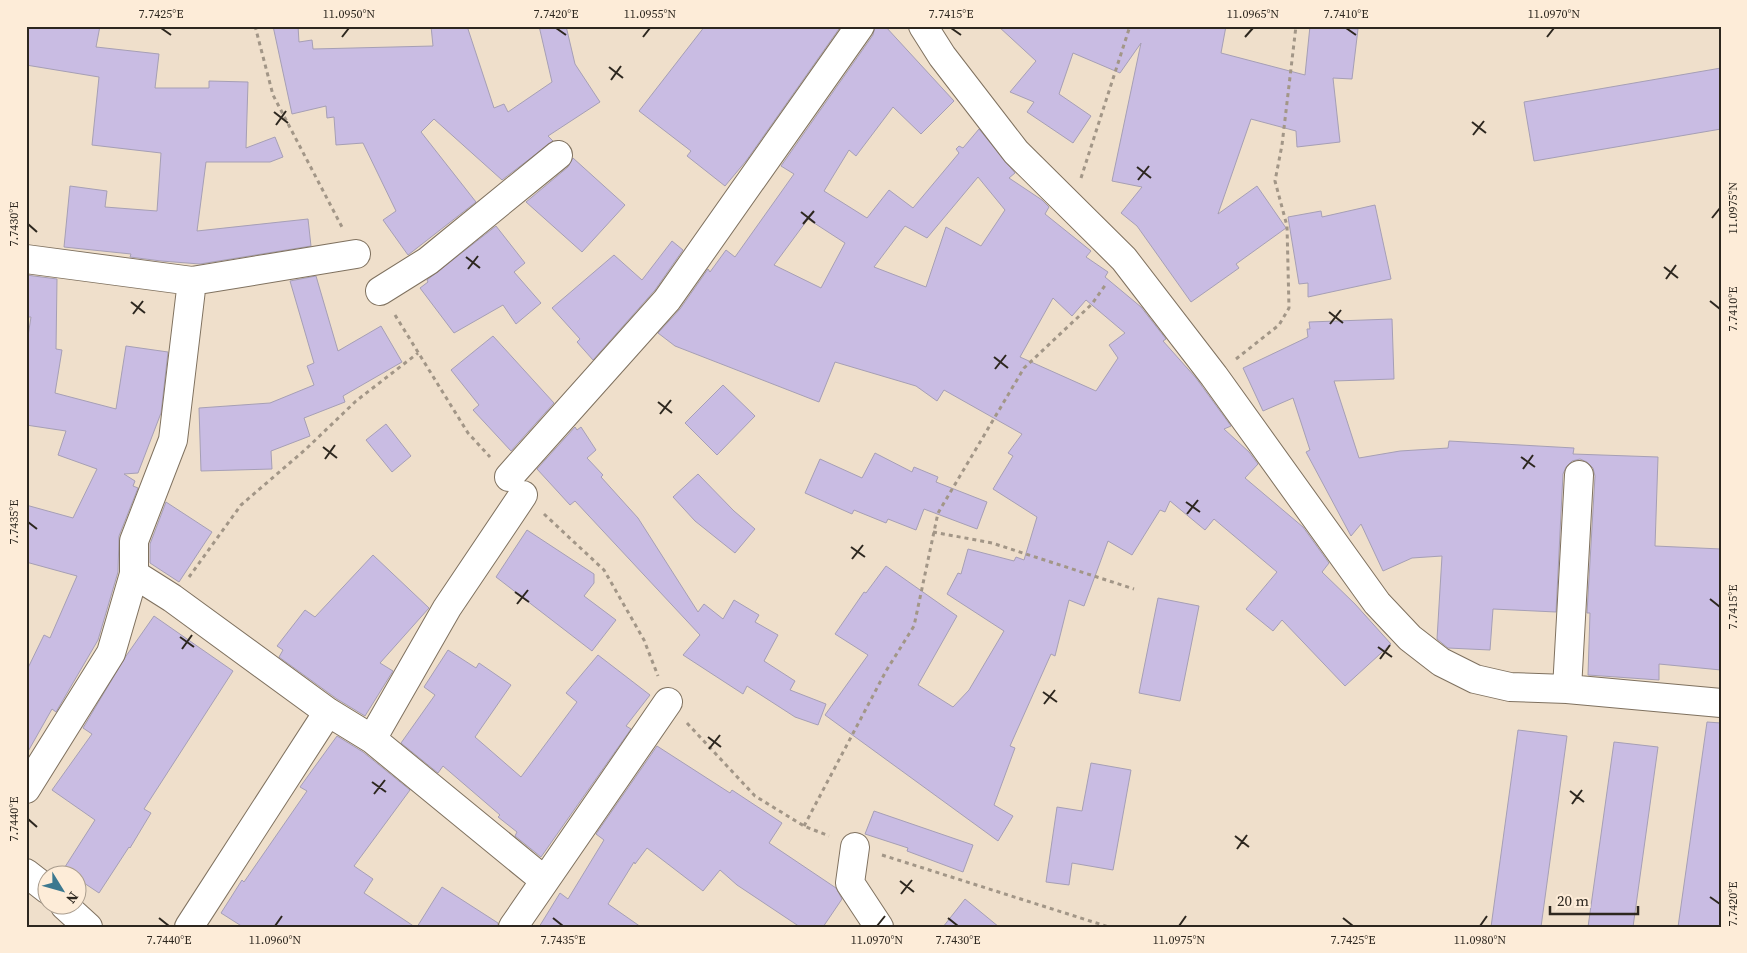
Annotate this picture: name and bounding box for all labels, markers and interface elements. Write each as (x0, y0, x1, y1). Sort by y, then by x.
text: 7.7425°E (139, 6, 183, 22)
text: 11.0950°N (323, 6, 375, 22)
text: 7.7420°E (534, 6, 578, 22)
text: 11.0955°N (624, 6, 676, 22)
text: 7.7415°E (929, 6, 973, 22)
text: 11.0965°N (1227, 6, 1279, 22)
text: 7.7410°E (1324, 6, 1368, 22)
text: 11.0970°N (1528, 6, 1580, 22)
text: 11.0975°N (1725, 182, 1741, 234)
text: 7.7430°E (6, 202, 22, 246)
text: 7.7410°E (1725, 287, 1741, 331)
text: 7.7435°E (6, 500, 22, 544)
text: 7.7415°E (1725, 585, 1741, 629)
text: 7.7440°E (6, 797, 22, 841)
north arrow (38, 866, 88, 916)
text: 7.7420°E (1725, 882, 1741, 926)
scale bar (1550, 883, 1637, 915)
text: N (61, 888, 83, 908)
text: 20 m (1557, 890, 1589, 911)
text: 7.7440°E (147, 932, 191, 948)
text: 11.0960°N (249, 932, 301, 948)
text: 7.7435°E (541, 932, 585, 948)
text: 11.0970°N (851, 932, 903, 948)
text: 7.7430°E (936, 932, 980, 948)
text: 11.0975°N (1153, 932, 1205, 948)
text: 7.7425°E (1331, 932, 1375, 948)
text: 11.0980°N (1454, 932, 1506, 948)

